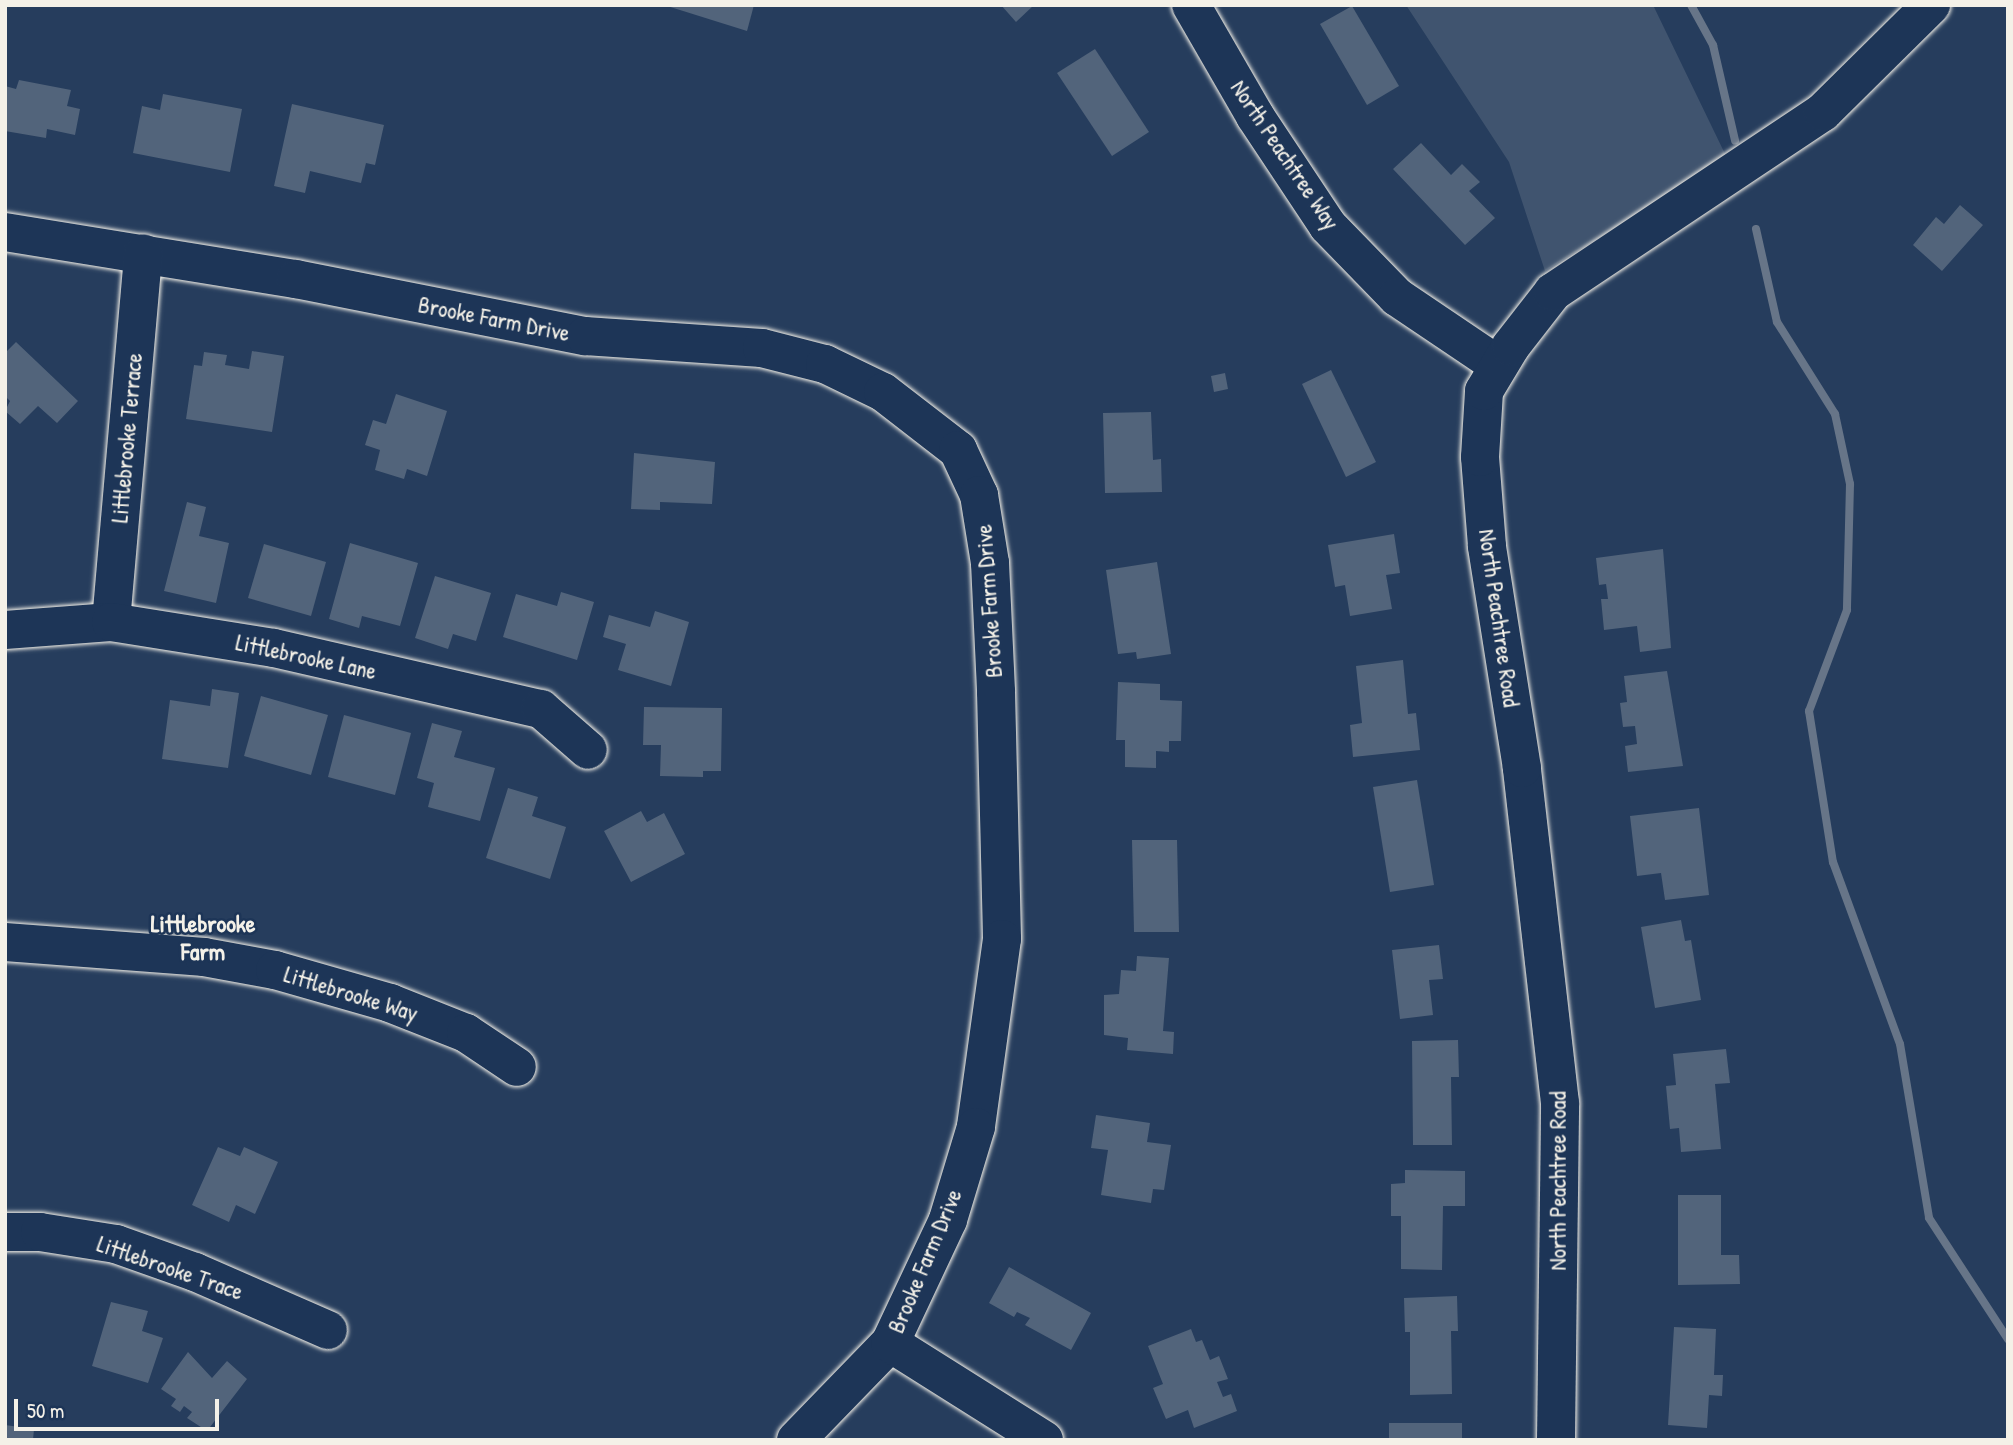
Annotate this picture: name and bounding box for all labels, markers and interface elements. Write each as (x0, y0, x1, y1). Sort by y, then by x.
street label: North Peachtree Way (1225, 75, 1345, 235)
street label: Brooke Farm Drive (416, 291, 572, 347)
street label: Littlebrooke Terrace (106, 352, 148, 524)
street label: Brooke Farm Drive (970, 523, 1008, 679)
street label: North Peachtree Road (1473, 527, 1525, 709)
street label: Littlebrooke Lane (233, 629, 379, 685)
district label: Littlebrooke Farm (151, 910, 255, 966)
street label: Littlebrooke Way (281, 961, 421, 1027)
street label: North Peachtree Road (1544, 1091, 1572, 1271)
street label: Brooke Farm Drive (882, 1185, 968, 1337)
street label: Littlebrooke Trace (93, 1230, 247, 1306)
scale bar (18, 1386, 222, 1430)
text: 50 m (27, 1396, 64, 1425)

